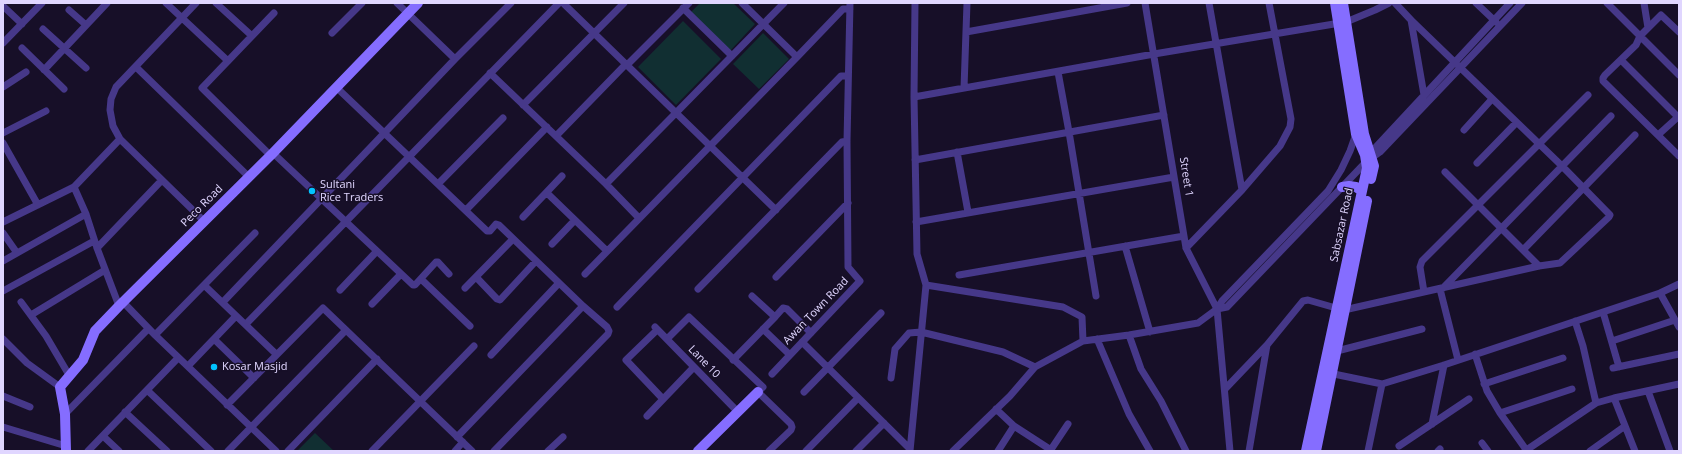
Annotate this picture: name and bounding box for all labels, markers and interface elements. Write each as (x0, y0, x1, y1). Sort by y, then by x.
street label: Street 1 (1176, 156, 1196, 198)
place label: Sultani Rice Traders (320, 178, 383, 204)
street label: Peco Road (178, 182, 226, 230)
marker: Sultani Rice Traders (307, 186, 317, 196)
street label: Sabsazar Road (1328, 187, 1356, 263)
street label: Awan Town Road (781, 275, 851, 347)
street label: Lane 10 (685, 343, 723, 381)
place label: Kosar Masjid (222, 360, 288, 374)
marker: Kosar Masjid (209, 362, 219, 372)

